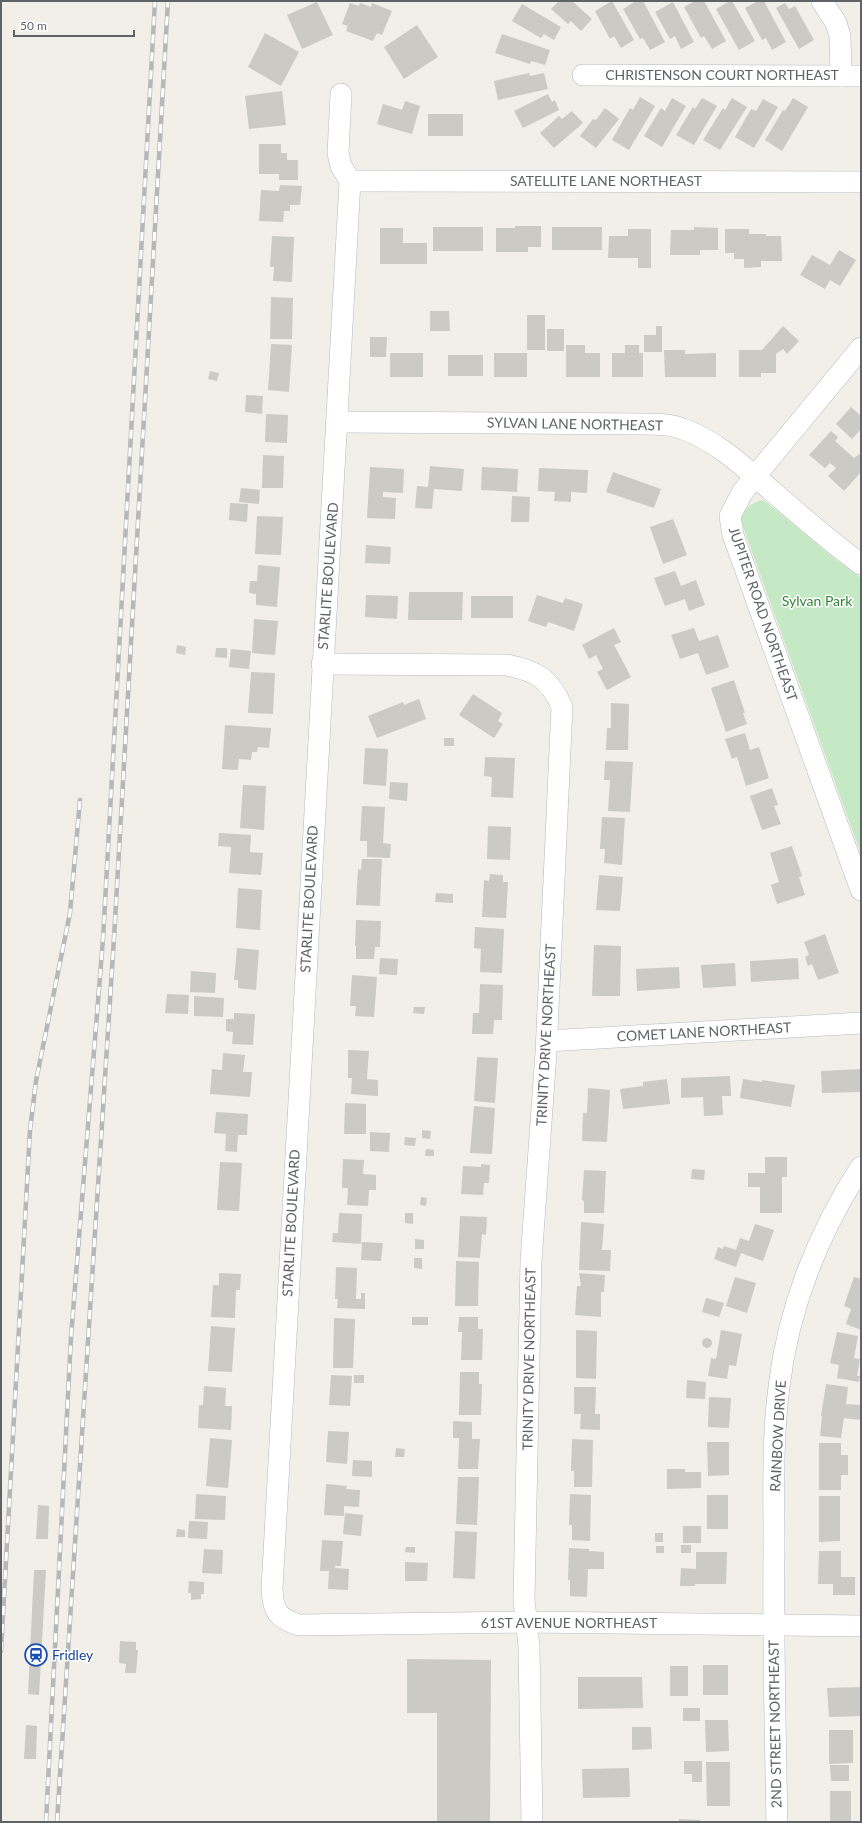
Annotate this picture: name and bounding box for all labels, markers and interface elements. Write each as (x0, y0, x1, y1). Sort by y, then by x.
scale bar (14, 12, 134, 38)
text: 50 m (20, 18, 47, 33)
street label: CHRISTENSON COURT NORTHEAST (605, 66, 840, 83)
street label: SATELLITE LANE NORTHEAST (510, 172, 703, 189)
street label: SYLVAN LANE NORTHEAST (487, 413, 664, 434)
street label: STARLITE BOULEVARD (314, 502, 341, 650)
street label: JUPITER ROAD NORTHEAST (726, 524, 802, 704)
park label: Sylvan Park (782, 592, 853, 609)
street label: STARLITE BOULEVARD (296, 825, 321, 973)
street label: TRINITY DRIVE NORTHEAST (532, 943, 559, 1127)
street label: COMET LANE NORTHEAST (616, 1018, 792, 1045)
street label: STARLITE BOULEVARD (278, 1149, 303, 1297)
street label: TRINITY DRIVE NORTHEAST (518, 1267, 539, 1451)
street label: RAINBOW DRIVE (766, 1380, 789, 1492)
street label: 61ST AVENUE NORTHEAST (481, 1614, 658, 1631)
street label: 2ND STREET NORTHEAST (765, 1639, 784, 1808)
station icon: Fridley (23, 1642, 49, 1668)
place label: Fridley (52, 1646, 94, 1663)

